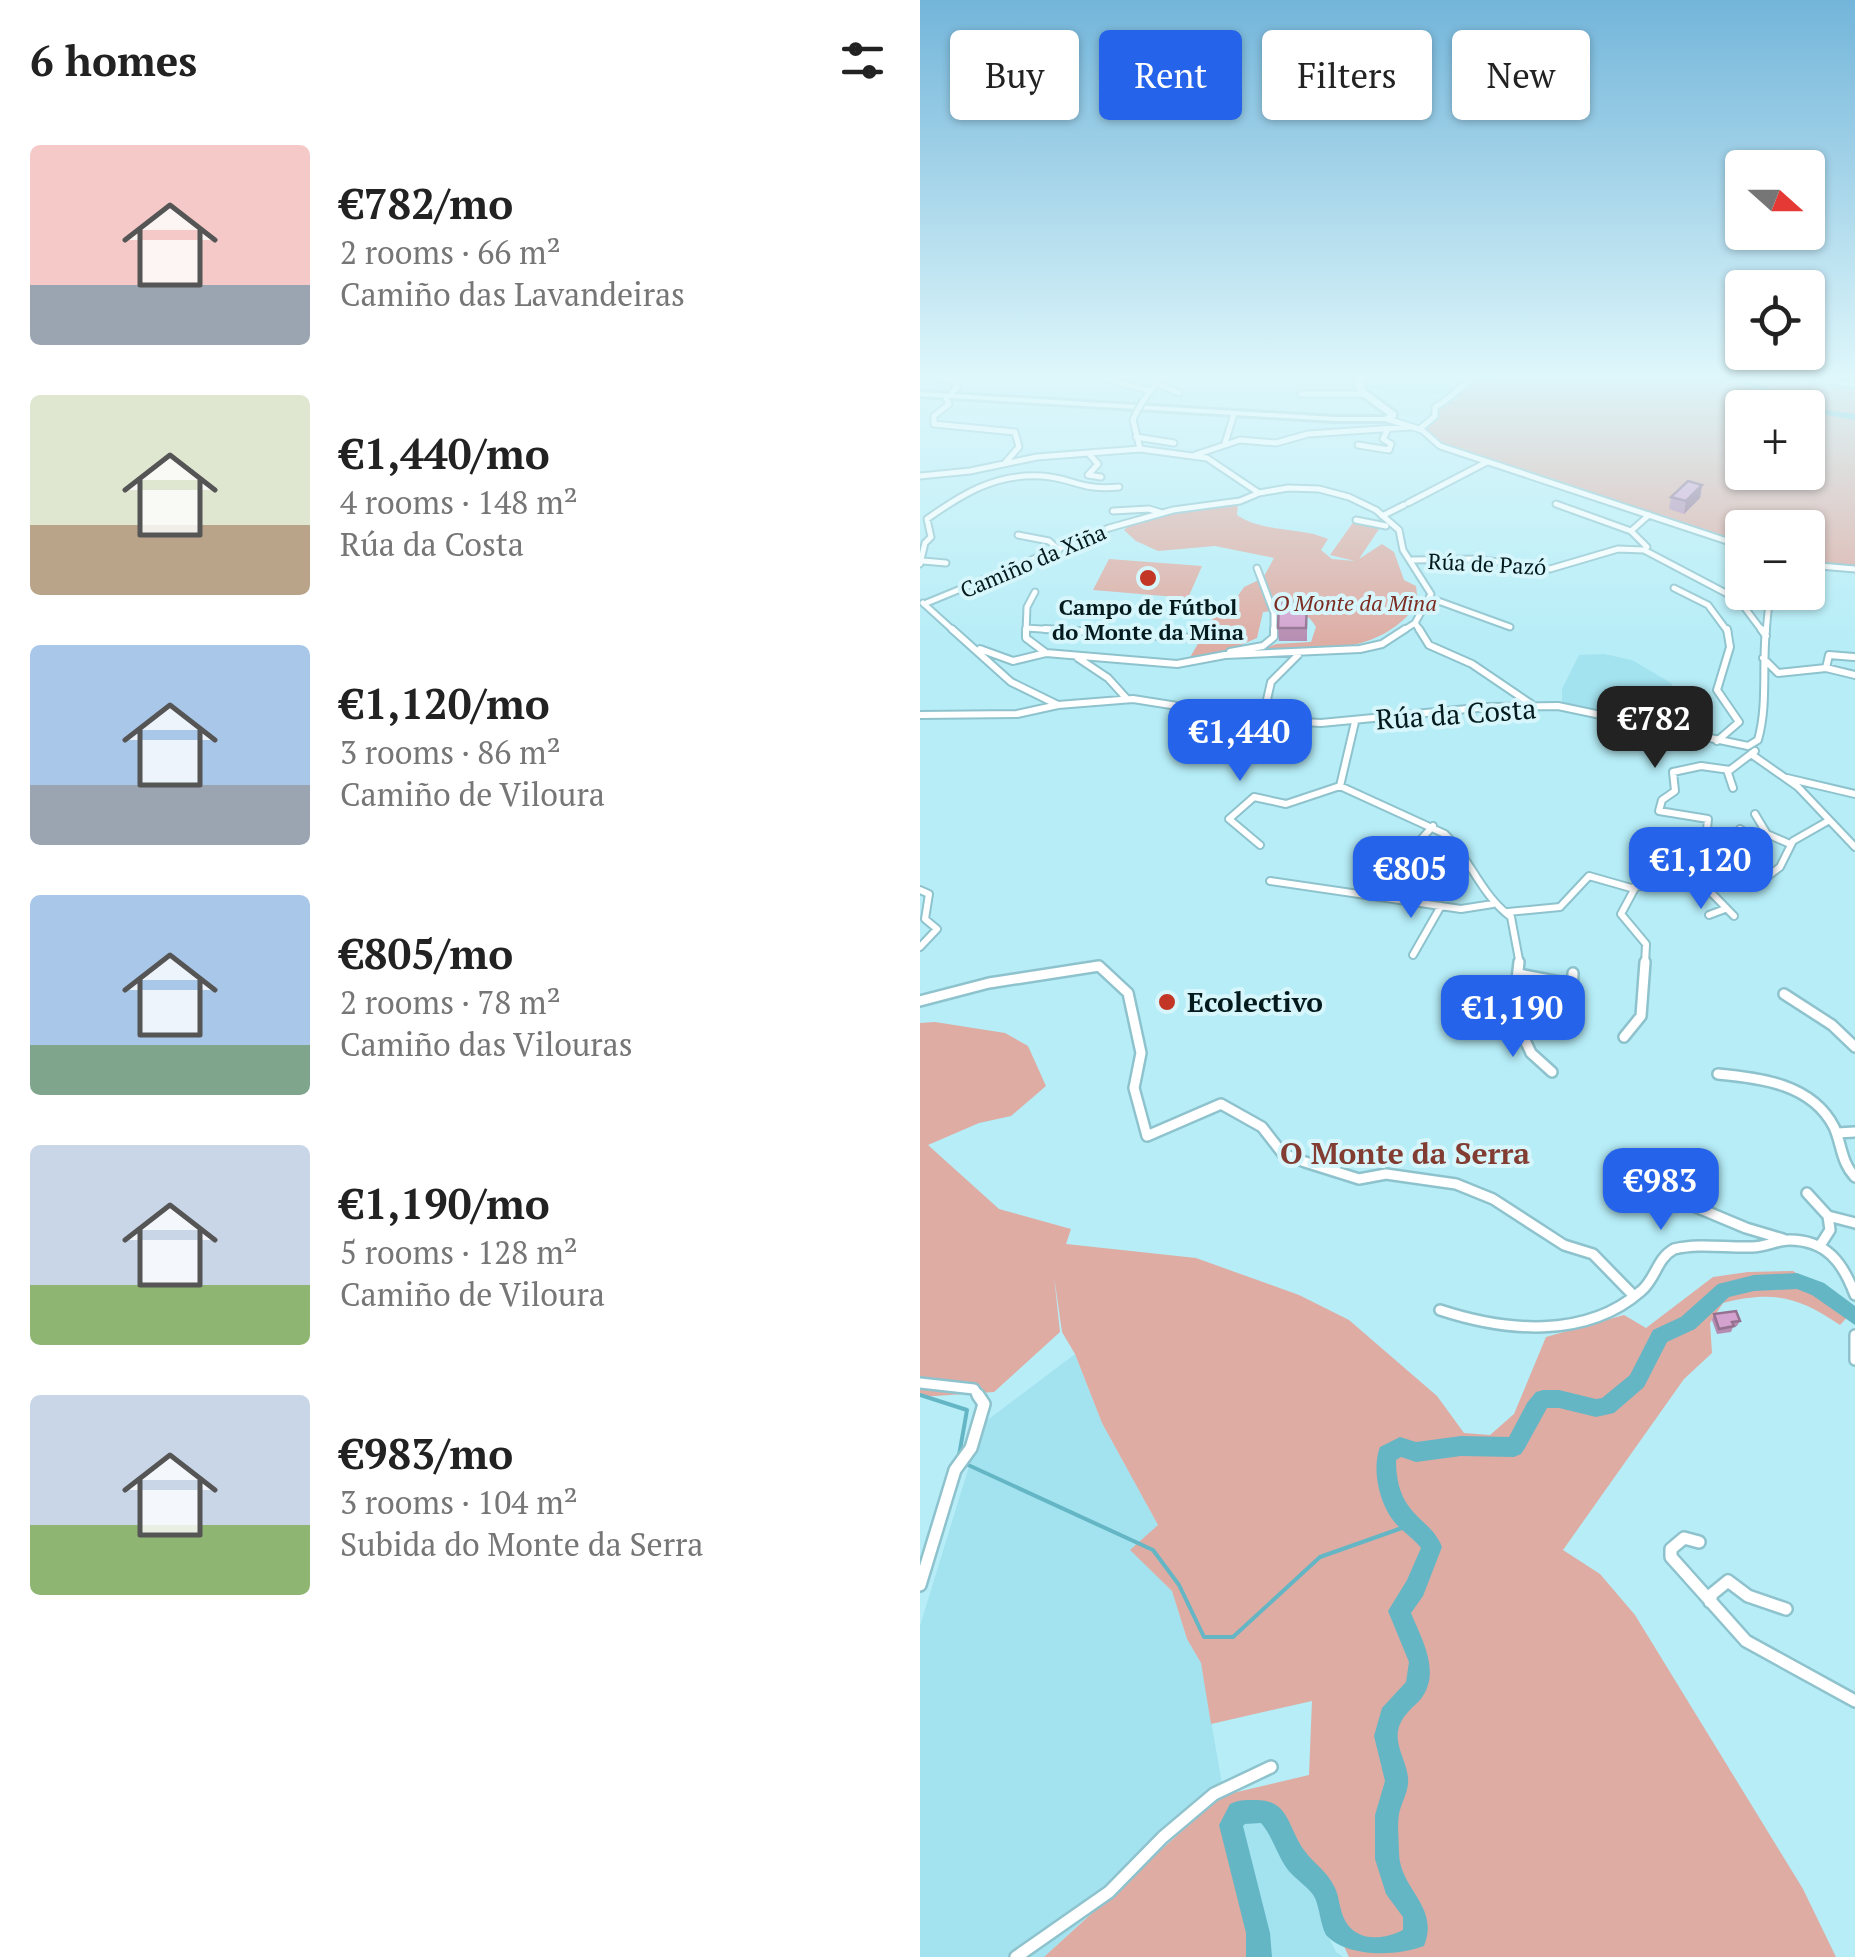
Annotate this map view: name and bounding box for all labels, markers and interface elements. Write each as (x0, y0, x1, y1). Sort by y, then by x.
chip: Buy (950, 30, 1079, 120)
chip: Rent (1099, 30, 1242, 120)
chip: Filters (1262, 30, 1432, 120)
chip: New (1452, 30, 1590, 120)
text: 6 homes (30, 32, 197, 88)
icon: filters (835, 33, 890, 88)
north arrow (1725, 150, 1825, 250)
map controls (1725, 150, 1825, 610)
text: €782/mo (340, 175, 513, 231)
icon: home (110, 185, 230, 305)
text: 2 rooms · 66 m² (340, 231, 561, 273)
button: locate (1725, 270, 1825, 370)
text: Camiño das Lavandeiras (340, 273, 685, 315)
button: + (1725, 390, 1825, 490)
text: €1,440/mo (340, 425, 550, 481)
icon: home (110, 435, 230, 555)
text: 4 rooms · 148 m² (340, 481, 578, 523)
button: − (1725, 510, 1825, 610)
street label: Camiño da Xiña (955, 517, 1110, 604)
text: Rúa da Costa (340, 523, 524, 565)
street label: Rúa de Pazó (1427, 546, 1547, 581)
marker: Campo de Fútbol do Monte da Mina (1137, 567, 1159, 589)
park label: O Monte da Mina (1273, 588, 1437, 617)
place label: Campo de Fútbol do Monte da Mina (1052, 592, 1244, 646)
text: €1,120/mo (340, 675, 550, 731)
icon: home (110, 685, 230, 805)
pin: €782 (1596, 686, 1714, 771)
street label: Rúa da Costa (1374, 689, 1537, 738)
text: €782 (1619, 697, 1691, 739)
pin: €1,440 (1159, 699, 1321, 784)
text: €1,440 (1190, 710, 1290, 752)
text: 3 rooms · 86 m² (340, 731, 561, 773)
text: Camiño de Viloura (340, 773, 605, 815)
pin: €1,120 (1620, 827, 1782, 912)
pin: €805 (1352, 836, 1470, 921)
text: €1,120 (1651, 838, 1751, 880)
text: €805 (1375, 847, 1447, 889)
text: €805/mo (340, 925, 513, 981)
icon: home (110, 935, 230, 1055)
pin: €1,190 (1432, 975, 1594, 1060)
text: 2 rooms · 78 m² (340, 981, 561, 1023)
place label: Ecolectivo (1187, 983, 1323, 1020)
text: €1,190 (1463, 986, 1563, 1028)
marker: Ecolectivo (1156, 991, 1178, 1013)
text: Camiño das Vilouras (340, 1023, 633, 1065)
district label: O Monte da Serra (1280, 1133, 1530, 1173)
pin: €983 (1602, 1148, 1720, 1233)
text: €983 (1625, 1159, 1697, 1201)
text: €1,190/mo (340, 1175, 550, 1231)
icon: home (110, 1185, 230, 1305)
text: 5 rooms · 128 m² (340, 1231, 578, 1273)
text: Camiño de Viloura (340, 1273, 605, 1315)
text: €983/mo (340, 1425, 513, 1481)
icon: home (110, 1435, 230, 1555)
text: 3 rooms · 104 m² (340, 1481, 578, 1523)
text: Subida do Monte da Serra (340, 1523, 703, 1565)

